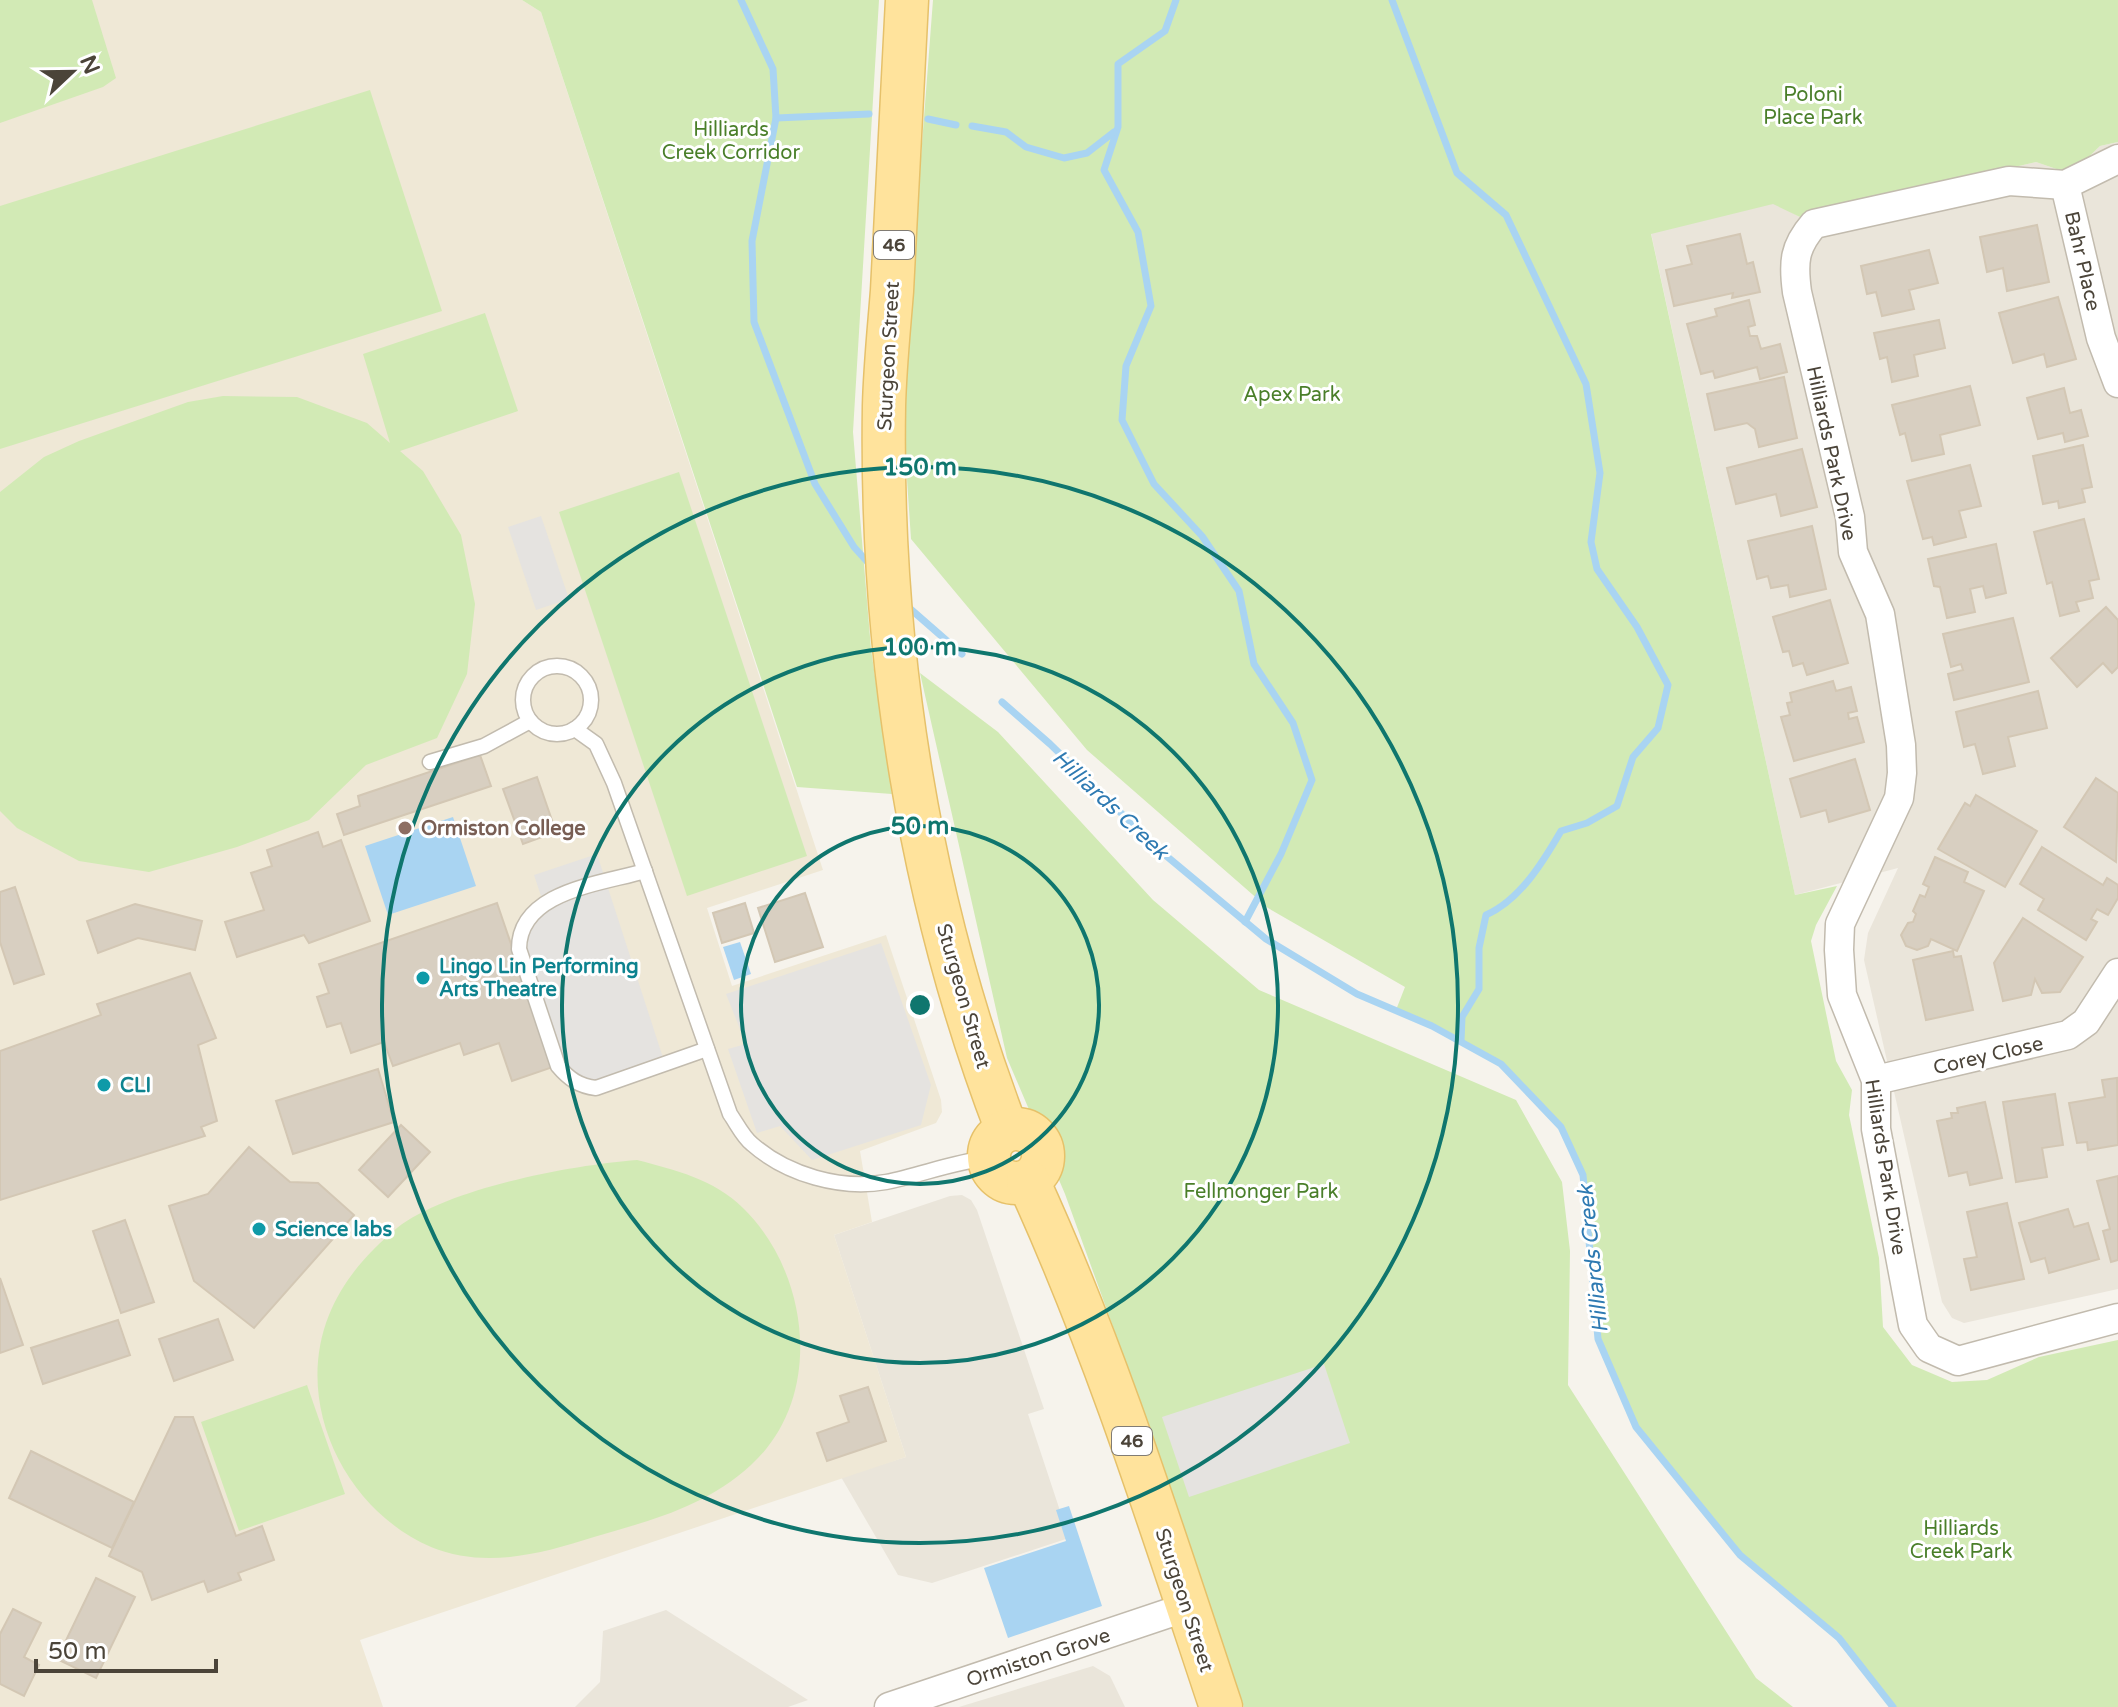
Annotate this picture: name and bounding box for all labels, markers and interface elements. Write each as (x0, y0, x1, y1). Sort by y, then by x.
north arrow (32, 32, 112, 112)
text: N (74, 52, 105, 78)
park label: Poloni Place Park (1763, 83, 1863, 130)
park label: Hilliards Creek Corridor (662, 118, 801, 165)
street label: Bahr Place (2059, 209, 2105, 313)
road number: 46 (874, 231, 914, 259)
street label: Sturgeon Street (873, 280, 905, 431)
street label: Hilliards Park Drive (1801, 364, 1861, 543)
park label: Apex Park (1243, 383, 1341, 407)
text: 150 m (883, 453, 957, 482)
text: 100 m (883, 633, 957, 662)
water label: Hilliards Creek (1047, 744, 1175, 866)
text: 50 m (891, 812, 949, 841)
place label: Ormiston College (421, 817, 586, 841)
marker: Ormiston College (396, 819, 414, 837)
street label: Sturgeon Street (931, 921, 995, 1072)
place label: Lingo Lin Performing Arts Theatre (439, 955, 639, 1002)
marker: Lingo Lin Performing Arts Theatre (414, 969, 432, 987)
centre of rings (906, 991, 934, 1019)
street label: Corey Close (1931, 1032, 2046, 1080)
place label: CLI (120, 1074, 151, 1098)
marker: CLI (95, 1076, 113, 1094)
street label: Hilliards Park Drive (1859, 1077, 1911, 1257)
park label: Fellmonger Park (1184, 1180, 1339, 1204)
water label: Hilliards Creek (1572, 1181, 1614, 1334)
place label: Science labs (275, 1218, 392, 1242)
marker: Science labs (250, 1220, 268, 1238)
road number: 46 (1112, 1427, 1152, 1455)
park label: Hilliards Creek Park (1910, 1517, 2012, 1564)
street label: Sturgeon Street (1150, 1525, 1219, 1676)
scale bar (36, 1623, 216, 1673)
street label: Ormiston Grove (963, 1623, 1113, 1693)
text: 50 m (48, 1637, 106, 1666)

